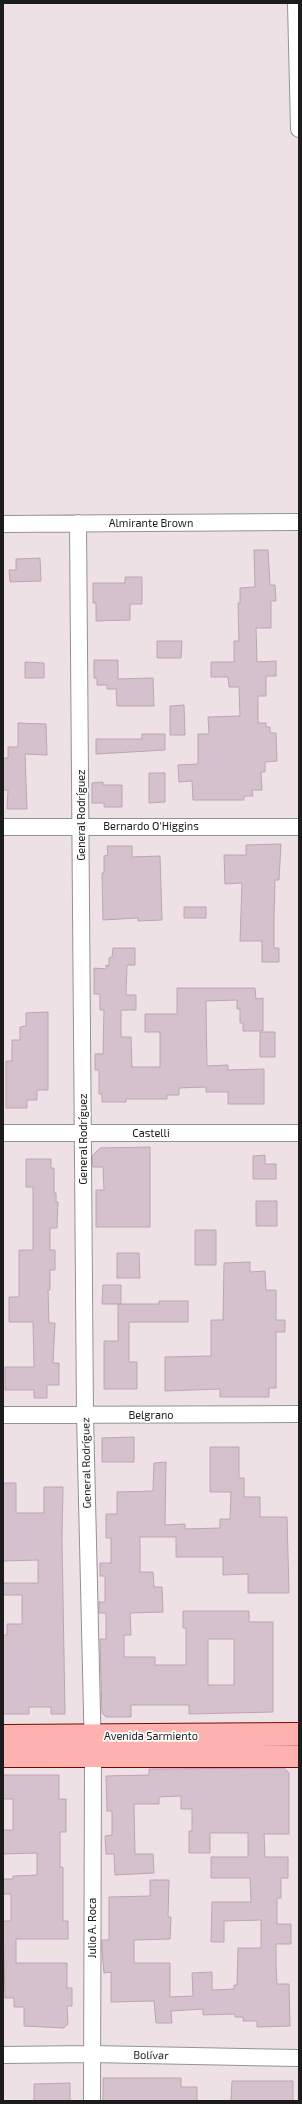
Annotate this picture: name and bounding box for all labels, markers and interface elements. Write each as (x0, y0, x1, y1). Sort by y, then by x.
street label: Almirante Brown (109, 516, 193, 529)
street label: General Rodríguez (74, 769, 87, 861)
street label: Bernardo O'Higgins (103, 819, 199, 832)
street label: General Rodríguez (76, 1093, 89, 1185)
street label: Castelli (132, 1126, 170, 1139)
street label: Belgrano (128, 1408, 174, 1421)
street label: General Rodríguez (78, 1417, 93, 1509)
street label: Avenida Sarmiento (104, 1729, 198, 1742)
street label: Julio A. Roca (85, 1898, 98, 1958)
street label: Bolívar (133, 2048, 169, 2061)

